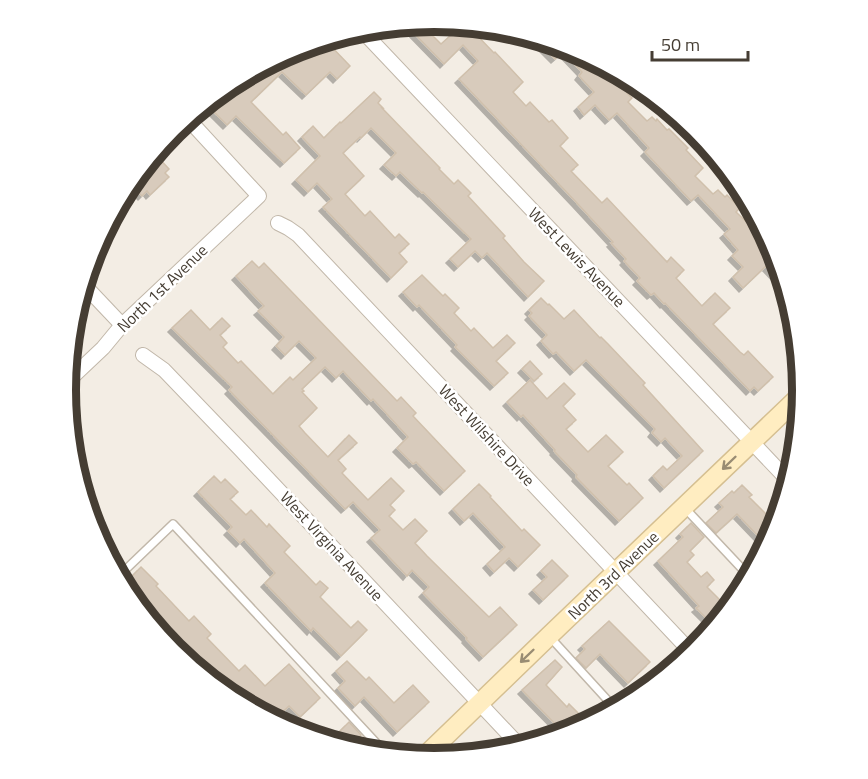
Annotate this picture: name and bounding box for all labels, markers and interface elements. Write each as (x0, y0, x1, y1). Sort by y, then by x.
scale bar (652, 24, 748, 62)
text: 50 m (661, 31, 700, 58)
street label: West Lewis Avenue (523, 202, 631, 312)
street label: North 1st Avenue (111, 238, 213, 338)
street label: West Wilshire Drive (433, 379, 541, 491)
one-way arrow (721, 456, 736, 471)
street label: West Virginia Avenue (275, 486, 389, 606)
street label: North 3rd Avenue (562, 525, 664, 625)
one-way arrow (520, 649, 535, 664)

